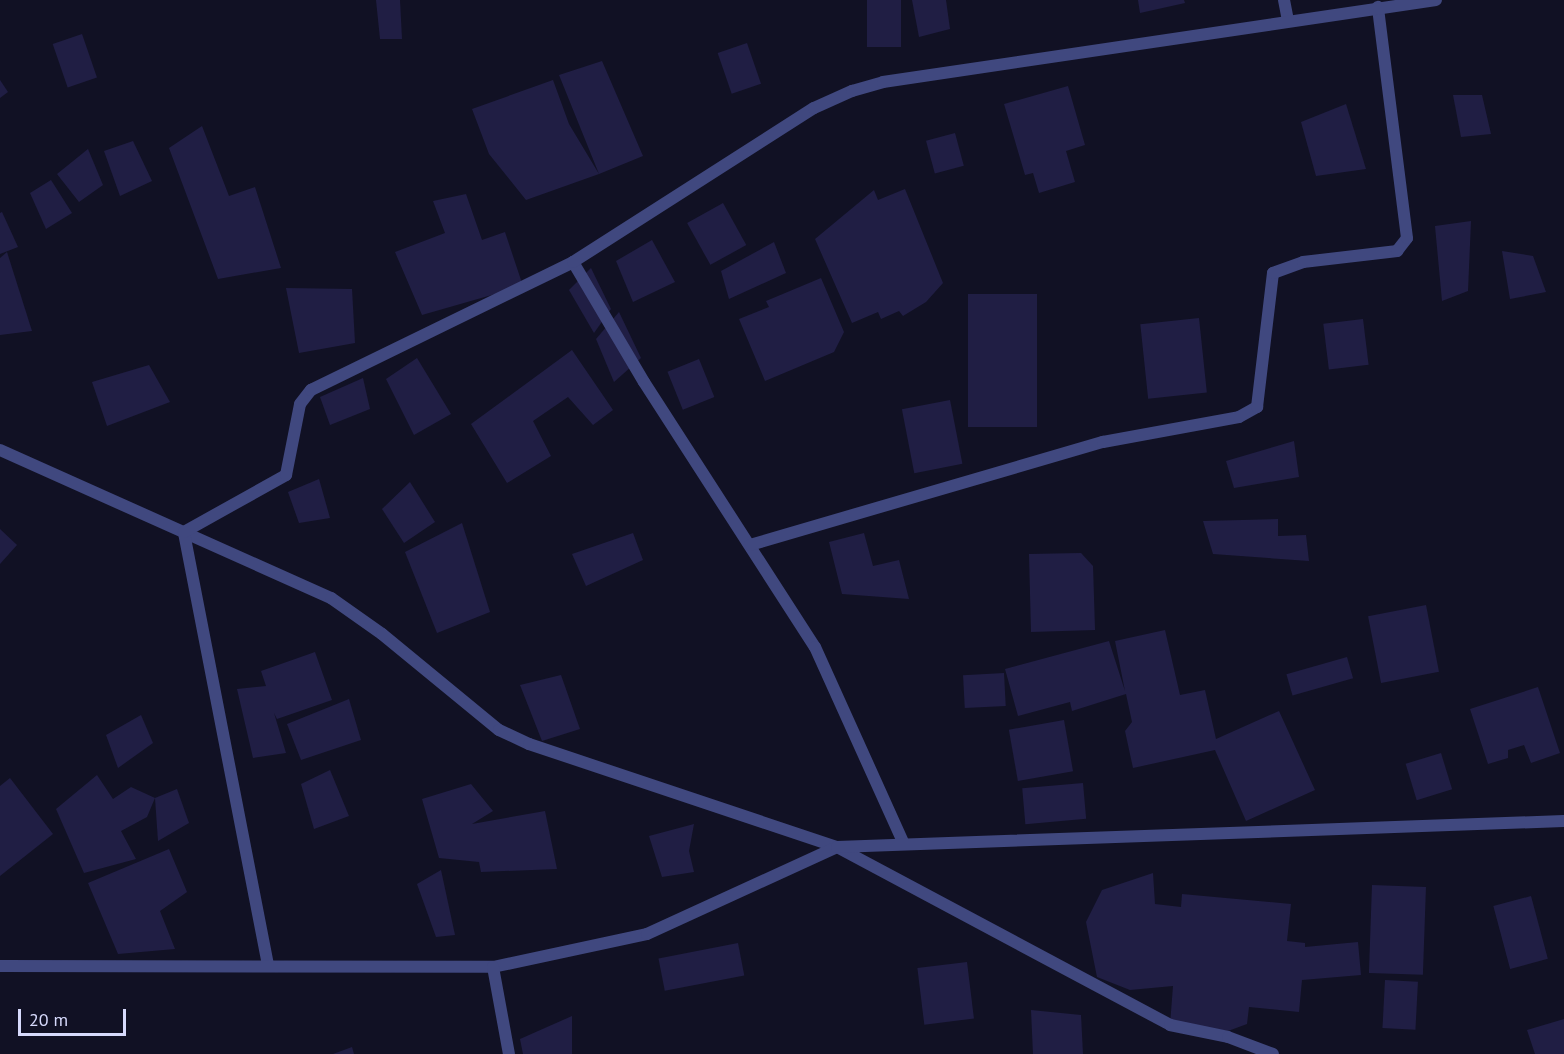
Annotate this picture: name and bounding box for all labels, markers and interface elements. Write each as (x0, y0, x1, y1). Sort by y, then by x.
scale bar (21, 997, 129, 1035)
text: 20 m (29, 1008, 68, 1031)

